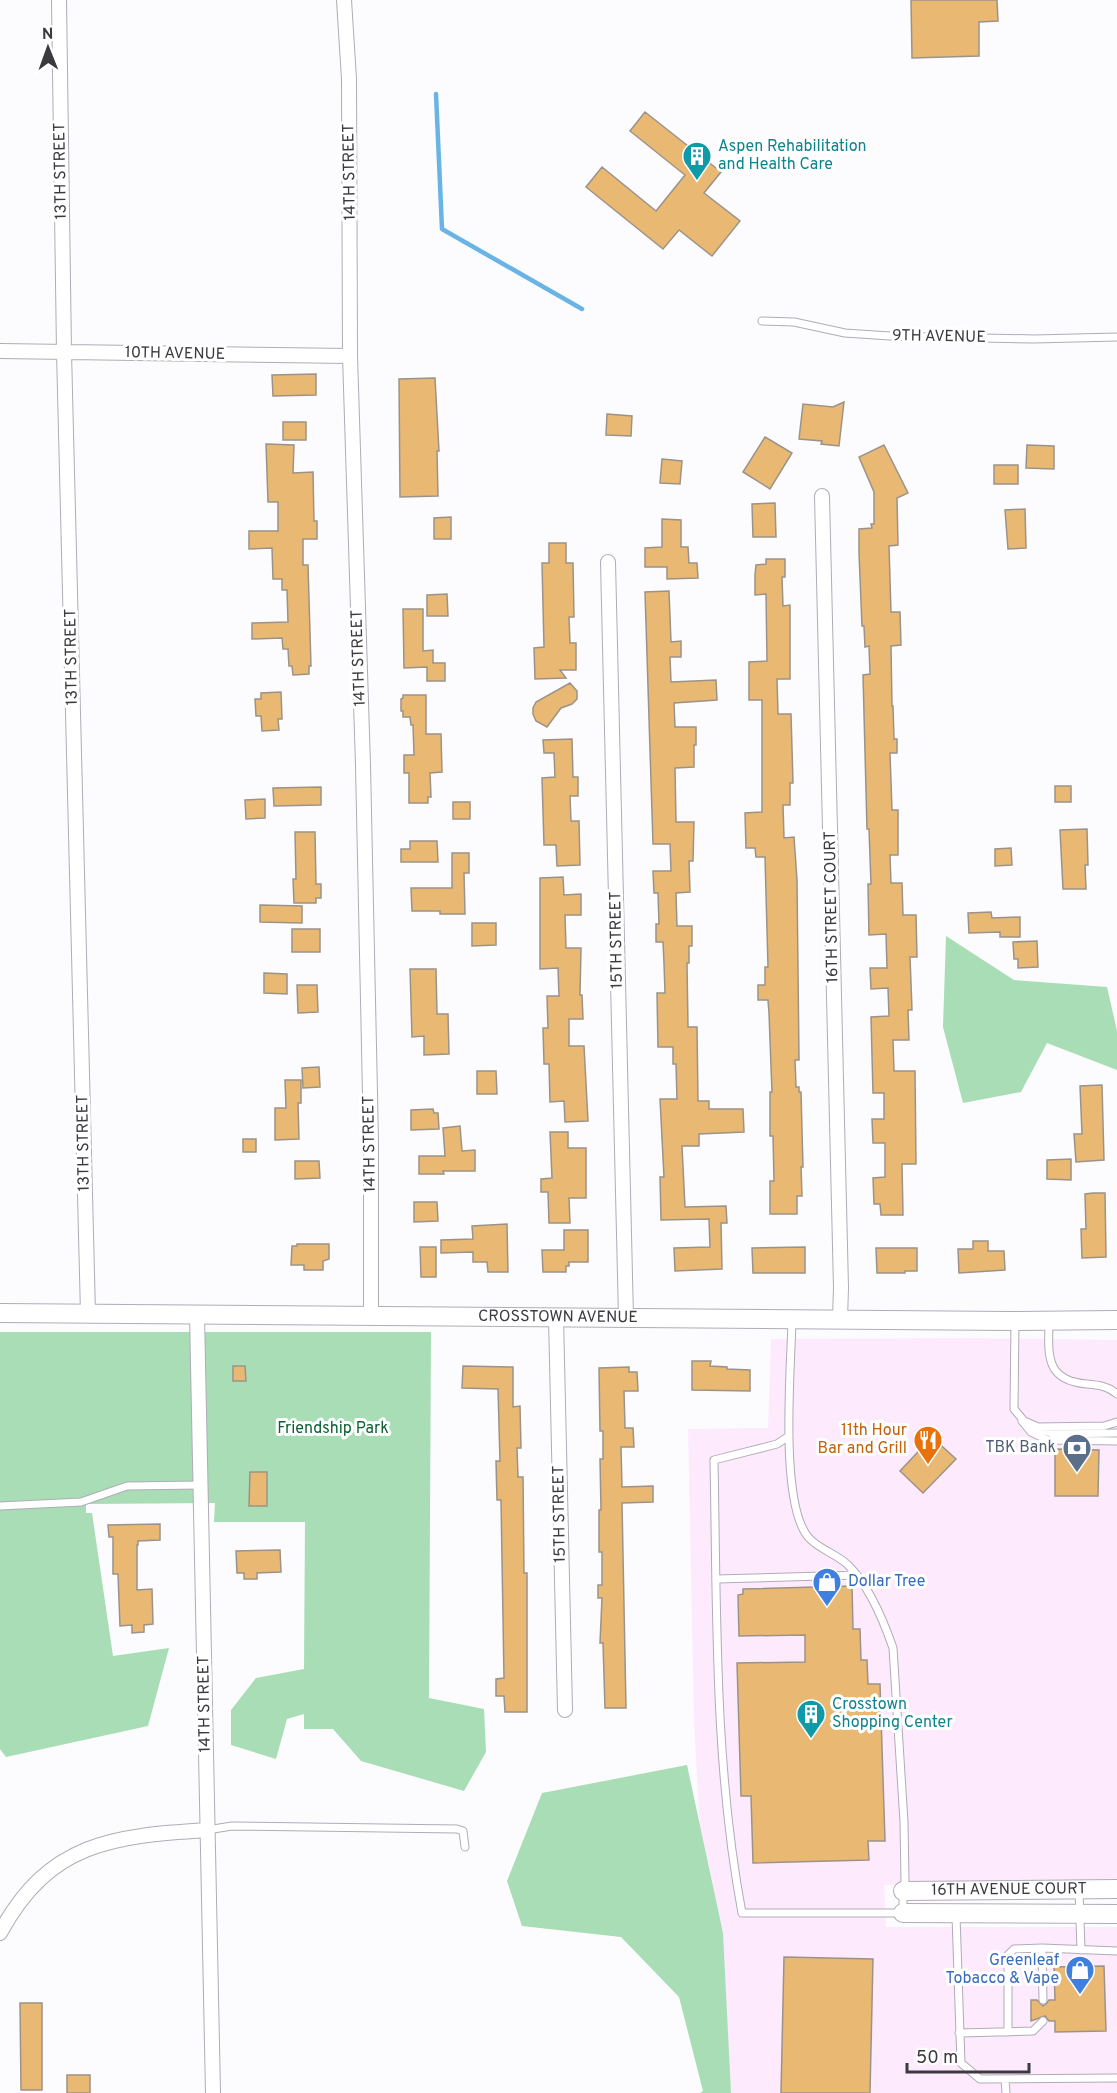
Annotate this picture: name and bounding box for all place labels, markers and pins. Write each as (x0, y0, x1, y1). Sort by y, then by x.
place label: Aspen Rehabilitation and Health Care (718, 137, 867, 175)
building icon: Aspen Rehabilitation and Health Care (681, 140, 713, 182)
place label: 11th Hour Bar and Grill (818, 1421, 907, 1459)
restaurant icon: 11th Hour Bar and Grill (912, 1424, 944, 1466)
bank icon: TBK Bank (1061, 1432, 1093, 1474)
place label: TBK Bank (985, 1438, 1056, 1458)
shop icon: Dollar Tree (811, 1566, 843, 1608)
place label: Dollar Tree (848, 1572, 925, 1592)
place label: Crosstown Shopping Center (832, 1695, 953, 1733)
building icon: Crosstown Shopping Center (795, 1698, 827, 1740)
place label: Greenleaf Tobacco & Vape (946, 1951, 1060, 1989)
shop icon: Greenleaf Tobacco & Vape (1064, 1954, 1096, 1996)

